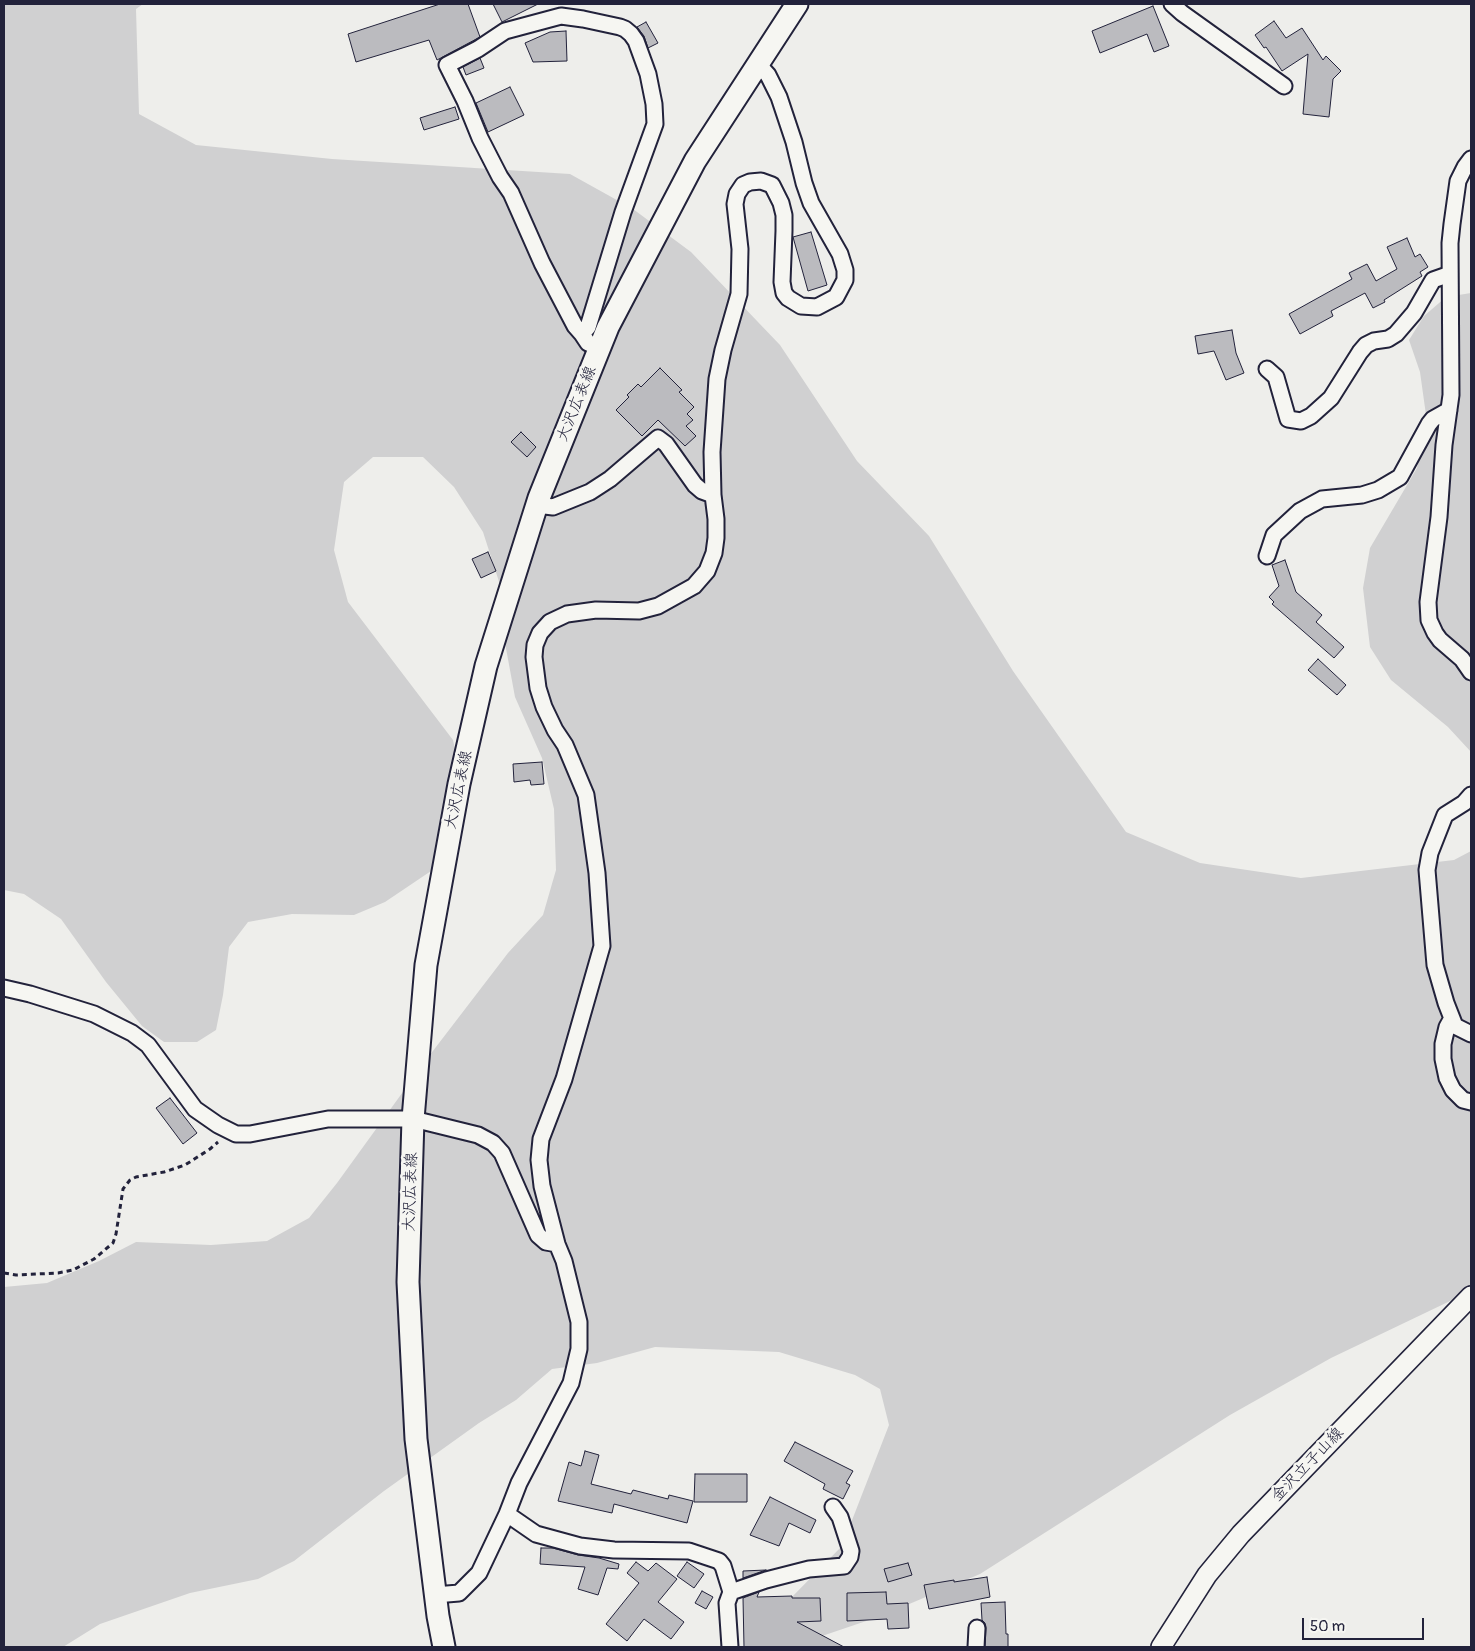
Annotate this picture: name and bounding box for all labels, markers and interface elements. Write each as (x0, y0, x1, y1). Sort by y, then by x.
street label: 大沢広表線 (553, 363, 601, 445)
street label: 大沢広表線 (441, 749, 477, 831)
street label: 大沢広表線 (400, 1152, 422, 1232)
street label: 金沢立子山線 (1268, 1424, 1348, 1506)
scale bar (1305, 1608, 1428, 1640)
text: 50 m (1310, 1617, 1345, 1636)

